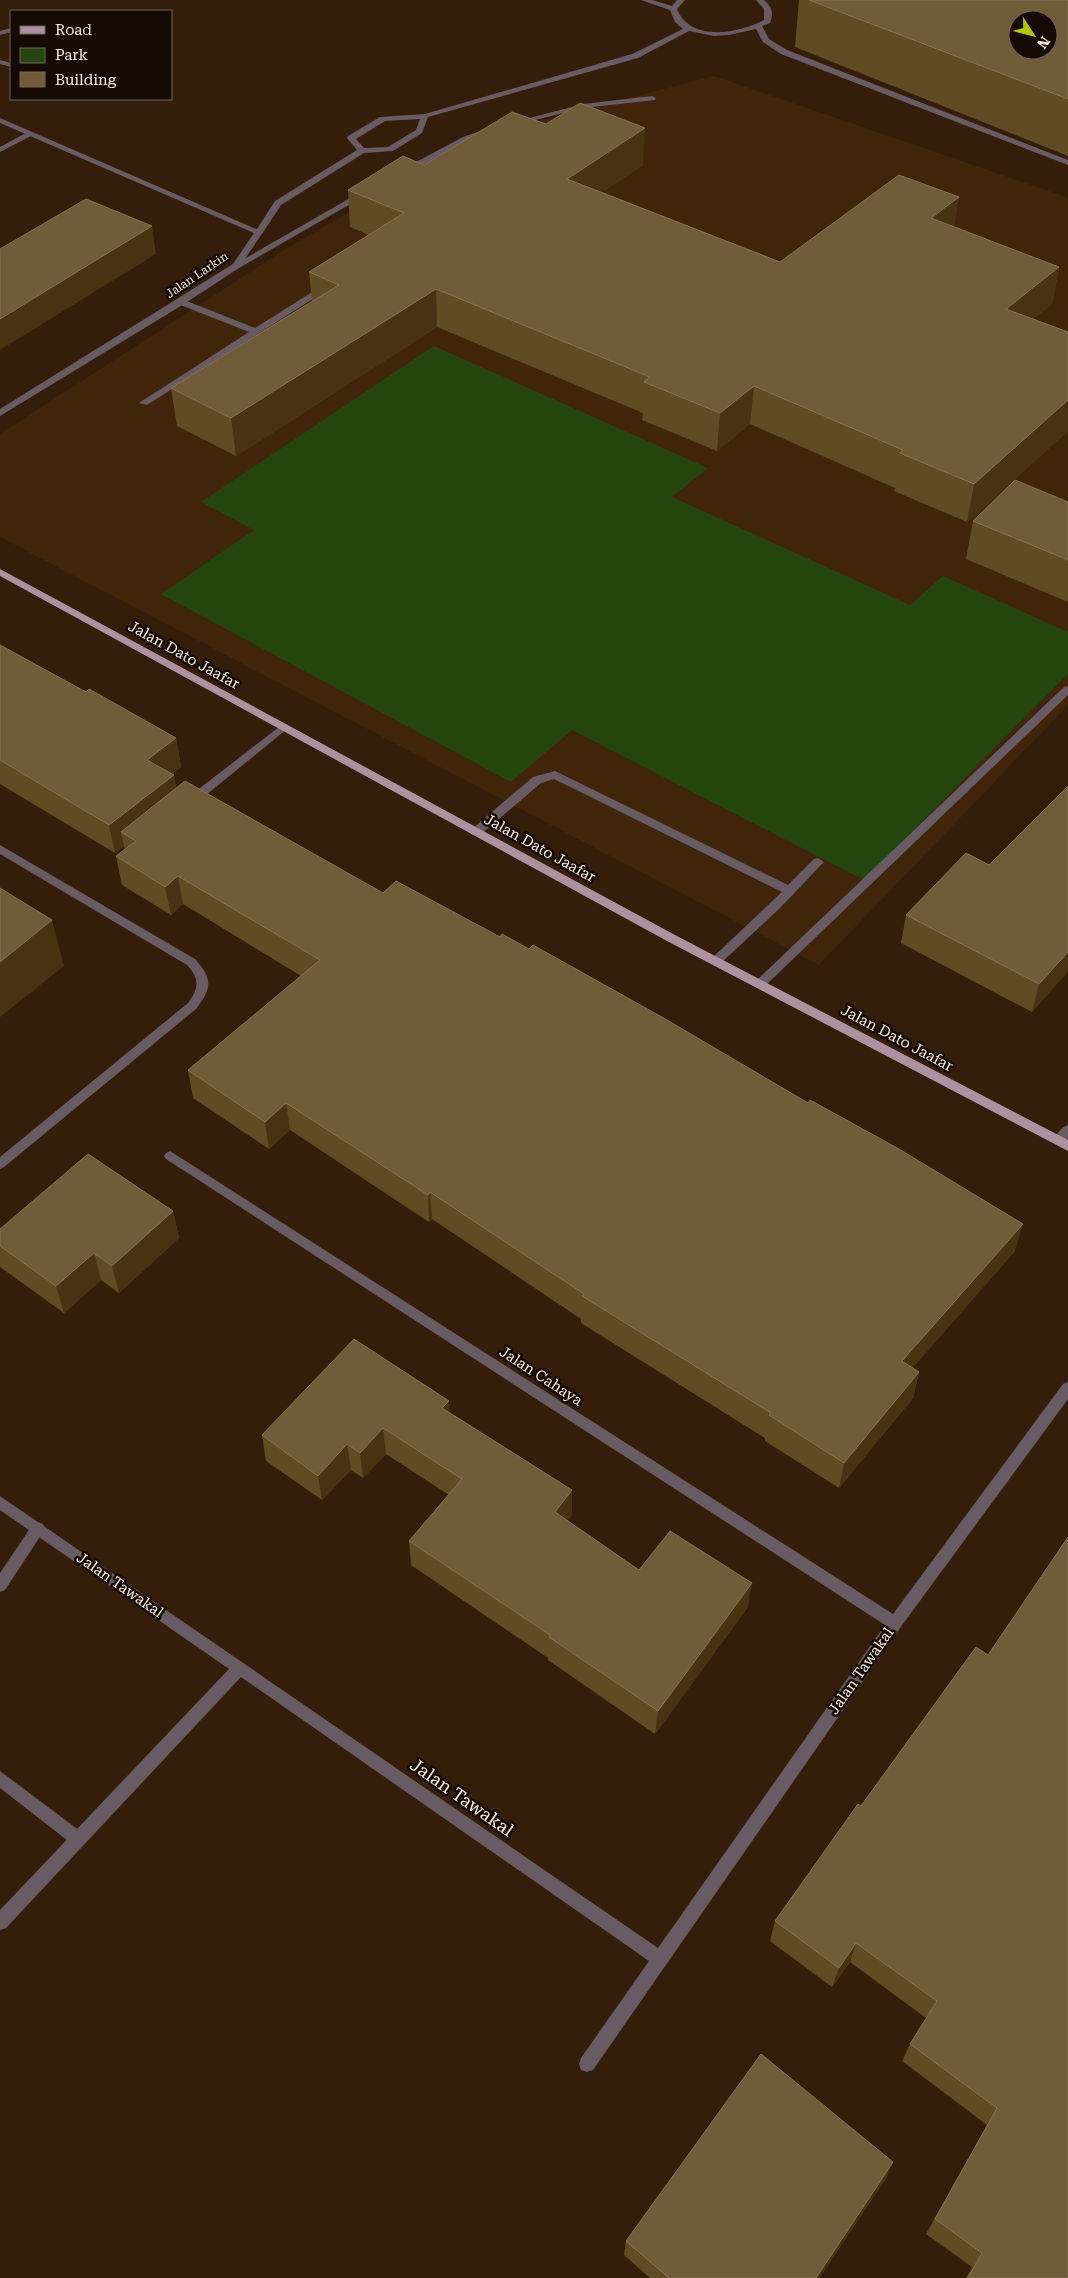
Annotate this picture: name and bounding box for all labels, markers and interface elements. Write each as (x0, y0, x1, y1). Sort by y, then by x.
legend (10, 10, 172, 100)
north arrow (1008, 10, 1058, 60)
text: Road (55, 21, 92, 39)
text: N (1034, 34, 1053, 52)
text: Park (55, 46, 89, 64)
text: Building (55, 71, 117, 89)
street label: Jalan Larkin (163, 249, 231, 301)
street label: Jalan Dato Jaafar (125, 617, 243, 693)
street label: Jalan Dato Jaafar (481, 810, 599, 886)
street label: Jalan Dato Jaafar (838, 1001, 956, 1075)
street label: Jalan Cahaya (496, 1342, 586, 1410)
street label: Jalan Tawakal (73, 1549, 167, 1622)
street label: Jalan Tawakal (825, 1624, 898, 1718)
street label: Jalan Tawakal (406, 1753, 518, 1841)

